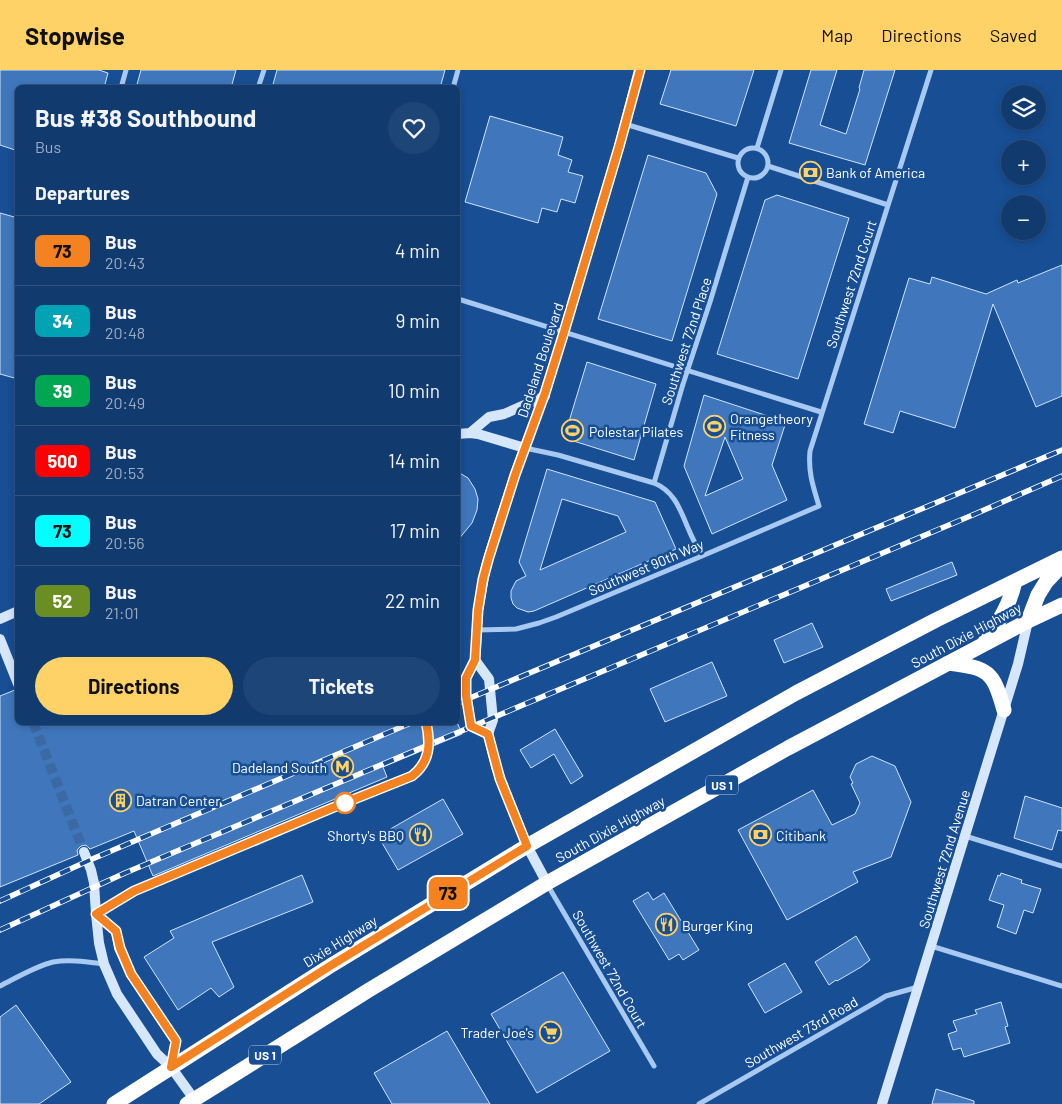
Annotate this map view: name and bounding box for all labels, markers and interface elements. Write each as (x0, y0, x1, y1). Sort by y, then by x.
text: Stopwise (25, 21, 125, 50)
text: Map (821, 24, 853, 46)
text: Directions (881, 24, 962, 46)
text: Saved (990, 24, 1037, 46)
map controls (1001, 85, 1046, 240)
button: layers (1001, 85, 1046, 130)
button: heart (388, 102, 440, 154)
text: Bus #38 Southbound (35, 103, 256, 132)
text: Bus (35, 137, 61, 156)
button: + (1001, 140, 1046, 185)
bank icon: Bank of America (798, 160, 822, 184)
place label: Bank of America (826, 164, 925, 181)
text: Departures (35, 181, 130, 204)
button: − (1001, 195, 1046, 240)
street label: Southwest 72nd Court (822, 218, 880, 350)
text: Bus (105, 230, 137, 253)
text: 4 min (395, 239, 440, 262)
text: 73 (53, 240, 72, 262)
text: 20:43 (105, 253, 145, 272)
street label: Southwest 72nd Place (657, 275, 715, 407)
text: Bus (105, 300, 137, 323)
street label: Dadeland Boulevard (513, 300, 567, 420)
text: 9 min (396, 309, 440, 332)
text: 34 (52, 310, 73, 332)
text: 20:48 (105, 323, 145, 342)
text: Bus (105, 370, 137, 393)
text: 10 min (388, 379, 440, 402)
text: 39 (53, 380, 72, 402)
text: 20:49 (105, 393, 145, 412)
place label: Orangetheory Fitness (730, 410, 813, 443)
sports icon: Orangetheory Fitness (702, 414, 726, 438)
sports icon: Polestar Pilates (561, 419, 585, 443)
place label: Polestar Pilates (589, 423, 683, 440)
text: Bus (105, 440, 137, 463)
text: 14 min (388, 449, 440, 472)
text: 500 (47, 450, 78, 472)
text: 20:53 (105, 463, 145, 482)
text: Bus (105, 510, 137, 533)
text: 17 min (390, 519, 440, 542)
text: 73 (53, 520, 72, 542)
text: 20:56 (105, 533, 145, 552)
street label: Southwest 90th Way (586, 535, 707, 599)
text: Bus (105, 580, 137, 603)
text: 22 min (385, 589, 440, 612)
text: 52 (53, 590, 72, 612)
street label: South Dixie Highway (908, 598, 1025, 671)
text: 21:01 (105, 603, 139, 622)
button: Directions (35, 657, 233, 715)
button: Tickets (243, 657, 440, 715)
metro station icon: Dadeland South (331, 755, 355, 779)
place label: Dadeland South (232, 759, 327, 776)
road number: US 1 (706, 776, 738, 794)
building icon: Datran Center (108, 788, 132, 812)
street label: Southwest 72nd Avenue (915, 788, 973, 930)
place label: Datran Center (136, 792, 220, 809)
unlabelled marker (334, 792, 356, 814)
street label: South Dixie Highway (552, 792, 668, 866)
restaurant icon: Shorty's BBQ (408, 823, 432, 847)
bank icon: Citibank (748, 823, 772, 847)
place label: Shorty's BBQ (327, 827, 404, 844)
place label: Citibank (776, 827, 826, 844)
line badge: 73 (426, 877, 470, 909)
text: 73 (439, 882, 457, 904)
street label: Southwest 72nd Court (569, 907, 651, 1031)
street label: Dixie Highway (300, 911, 381, 970)
restaurant icon: Burger King (654, 913, 678, 937)
place label: Burger King (682, 917, 753, 934)
street label: Southwest 73rd Road (741, 993, 861, 1071)
supermarket icon: Trader Joe's (538, 1020, 562, 1044)
place label: Trader Joe's (460, 1024, 534, 1041)
road number: US 1 (249, 1046, 281, 1064)

